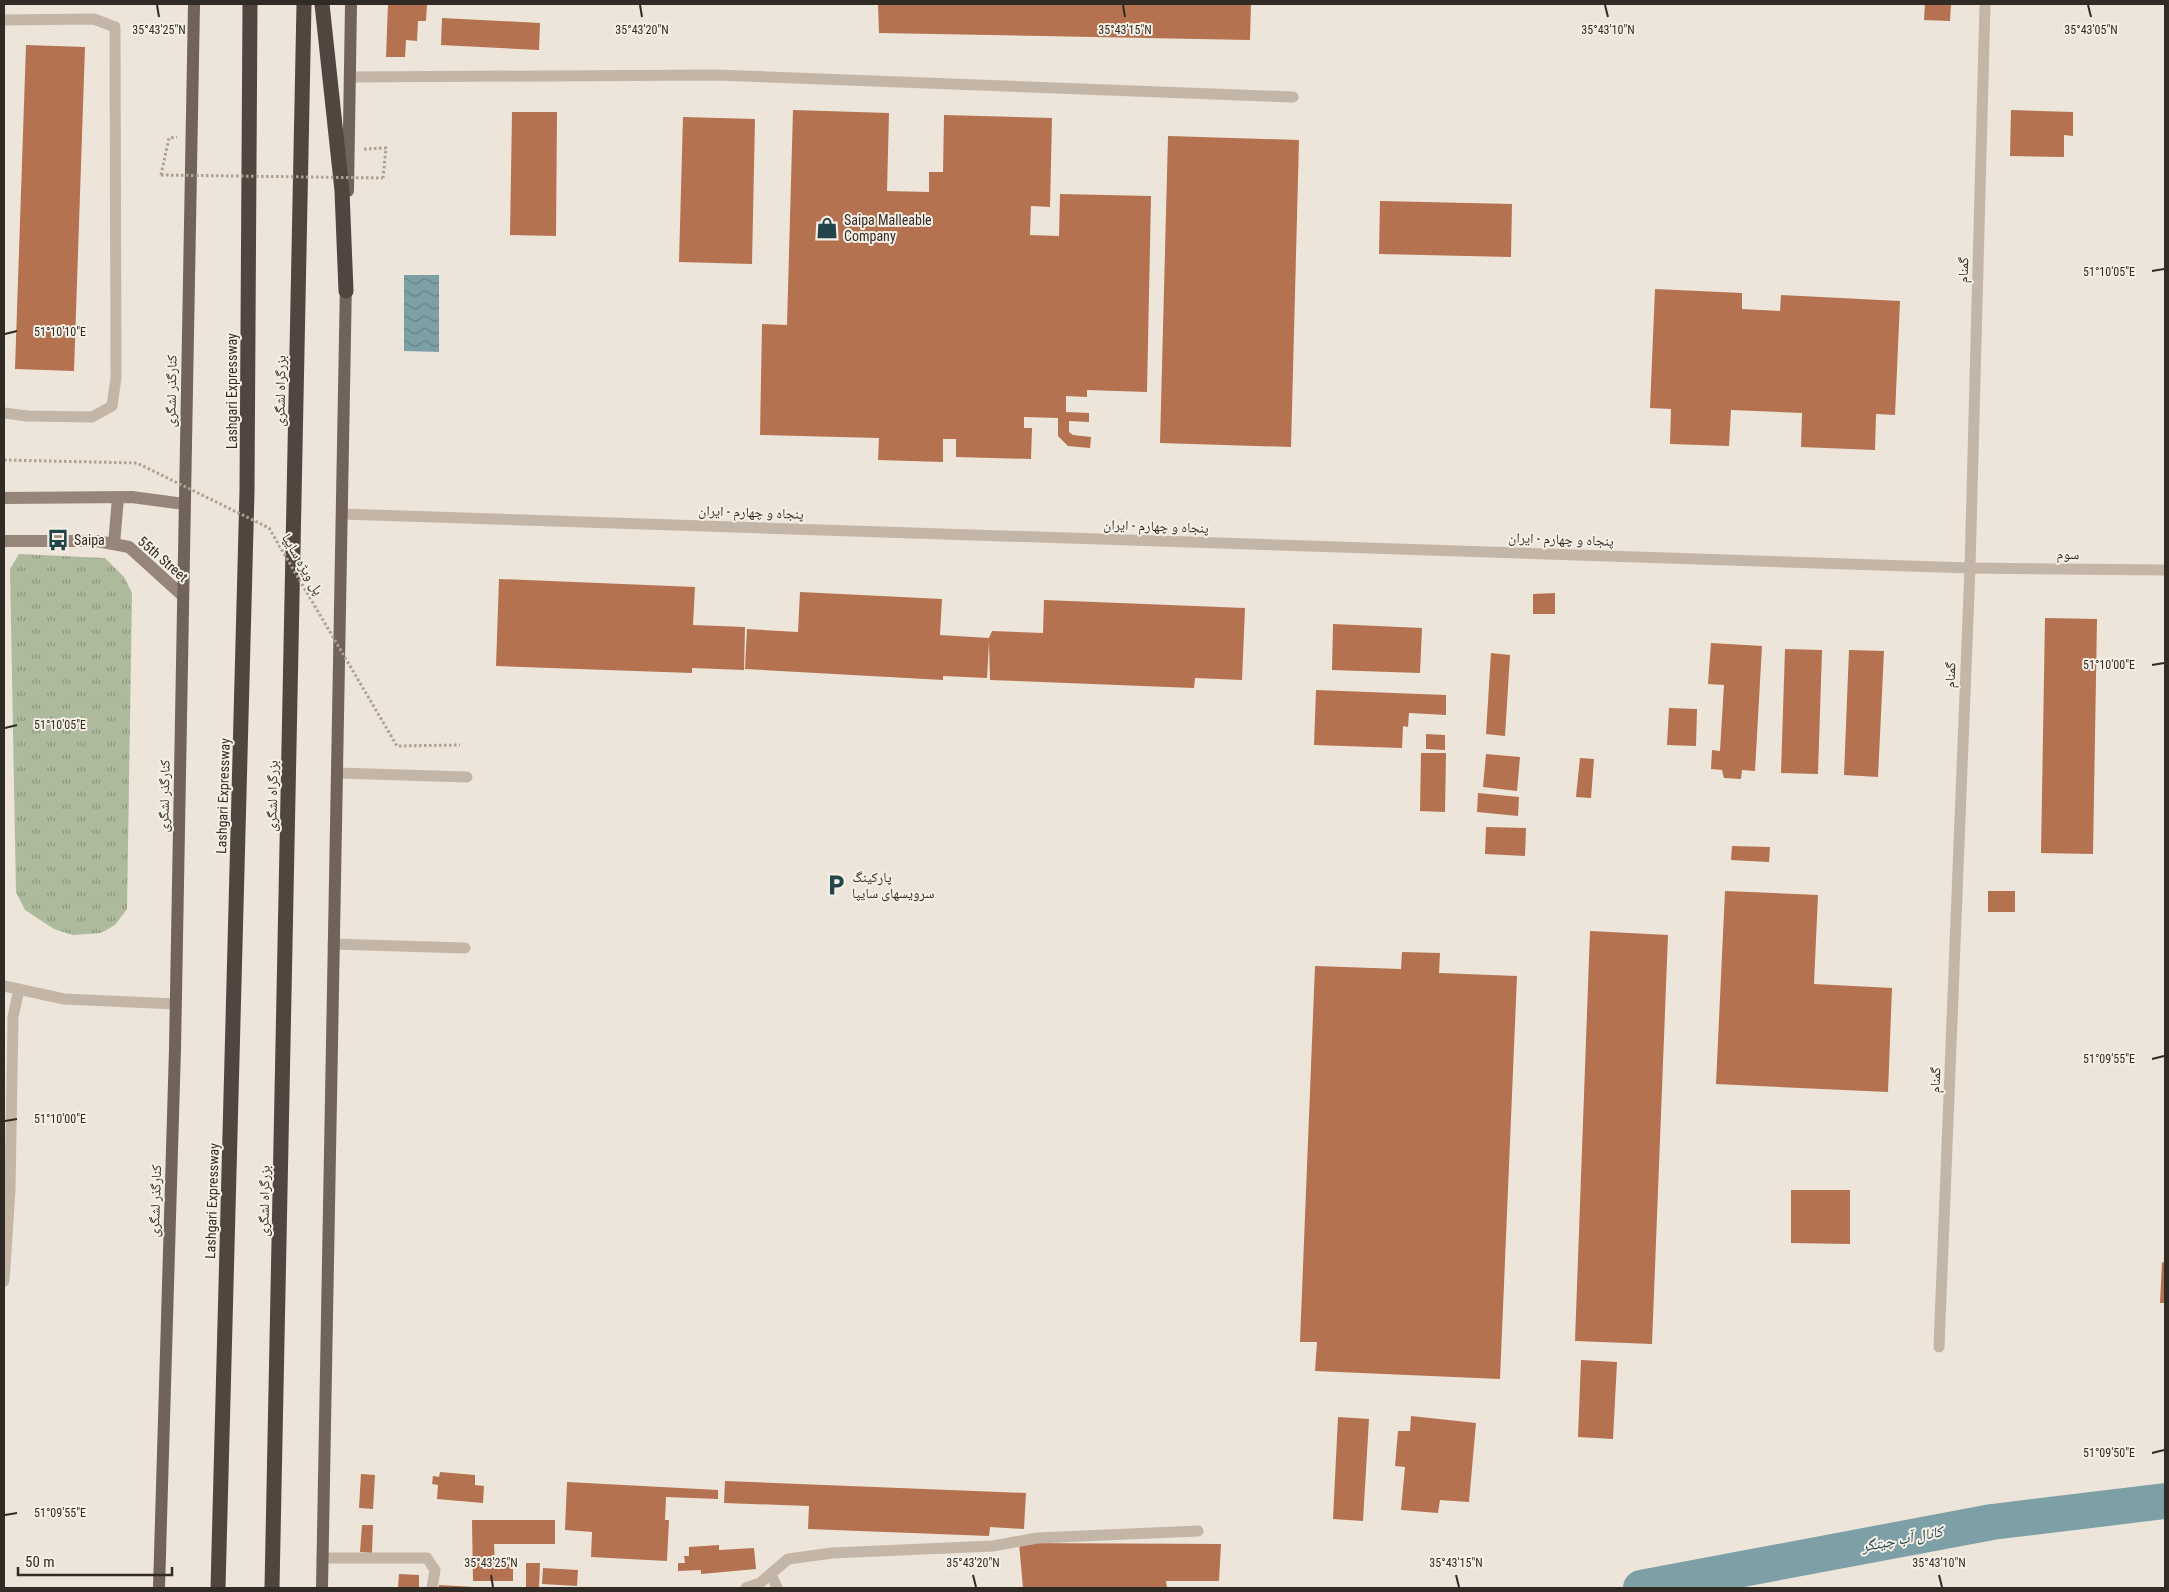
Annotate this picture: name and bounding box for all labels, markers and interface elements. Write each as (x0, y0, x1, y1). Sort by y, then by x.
text: 35°43'25"N (132, 23, 186, 37)
text: 35°43'20"N (615, 23, 669, 37)
text: 35°43'15"N (1098, 23, 1152, 37)
text: 35°43'10"N (1581, 23, 1635, 37)
text: 35°43'05"N (2064, 23, 2118, 37)
place label: Saipa Malleable Company (844, 212, 932, 244)
shop icon: Saipa Malleable Company (814, 215, 840, 241)
street label: گمنام (1955, 257, 1973, 283)
text: 51°10'05"E (2083, 265, 2135, 279)
text: 51°10'10"E (34, 325, 86, 339)
street label: Lashgari Expressway (224, 333, 240, 449)
street label: کنارگذر لشگری (162, 354, 181, 428)
street label: بزرگراه لشگری (271, 355, 290, 427)
street label: پنجاه و چهارم - ایران (698, 502, 804, 524)
street label: پنجاه و چهارم - ایران (1103, 516, 1209, 538)
bus stop icon: Saipa (45, 527, 71, 553)
street label: پنجاه و چهارم - ایران (1508, 529, 1614, 551)
street label: پل ویژه سایپا (278, 530, 327, 598)
place label: Saipa (74, 532, 105, 548)
street label: 55th Street (135, 533, 191, 585)
street label: سوم (2057, 546, 2079, 564)
text: 51°10'00"E (2083, 658, 2135, 672)
street label: گمنام (1942, 662, 1960, 688)
text: 51°10'05"E (34, 718, 86, 732)
street label: Lashgari Expressway (213, 738, 233, 854)
street label: کنارگذر لشگری (155, 759, 174, 833)
street label: بزرگراه لشگری (263, 760, 282, 832)
place label: پارکینگ سرویسهای سایپا (852, 869, 934, 902)
parking icon: پارکینگ سرویسهای سایپا (823, 872, 849, 898)
text: 51°09'55"E (2083, 1052, 2135, 1066)
street label: گمنام (1927, 1067, 1945, 1093)
text: 51°10'00"E (34, 1112, 86, 1126)
street label: Lashgari Expressway (202, 1143, 222, 1259)
street label: کنارگذر لشگری (146, 1164, 165, 1238)
street label: بزرگراه لشگری (255, 1165, 274, 1237)
text: 51°09'50"E (2083, 1446, 2135, 1460)
text: 51°09'55"E (34, 1506, 86, 1520)
water label: کانال آب چیتگر (1859, 1522, 1947, 1556)
scale bar (18, 1544, 171, 1576)
text: 50 m (25, 1553, 55, 1571)
text: 35°43'25"N (464, 1556, 518, 1570)
text: 35°43'20"N (946, 1556, 1000, 1570)
text: 35°43'15"N (1429, 1556, 1483, 1570)
text: 35°43'10"N (1912, 1556, 1966, 1570)

